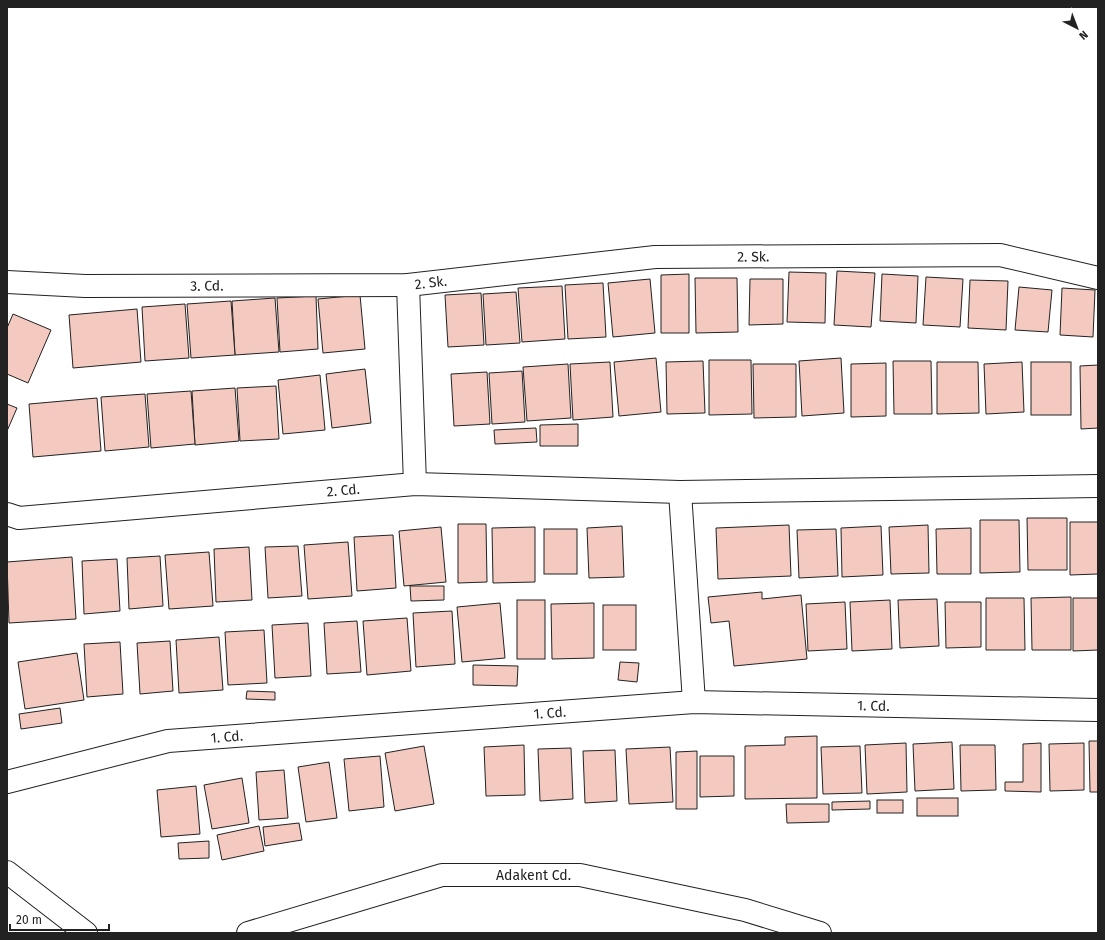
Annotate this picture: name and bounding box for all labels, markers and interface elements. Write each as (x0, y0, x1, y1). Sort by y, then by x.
north arrow (1057, 8, 1097, 48)
text: N (1076, 28, 1090, 42)
street label: 2. Sk. (737, 248, 770, 266)
street label: 2. Sk. (414, 273, 448, 293)
street label: 3. Cd. (190, 278, 224, 295)
street label: 2. Cd. (326, 481, 361, 501)
street label: 1. Cd. (857, 697, 890, 715)
street label: 1. Cd. (533, 704, 567, 723)
street label: 1. Cd. (210, 727, 244, 747)
street label: Adakent Cd. (496, 867, 571, 884)
scale bar (10, 906, 109, 932)
text: 20 m (16, 913, 42, 927)

